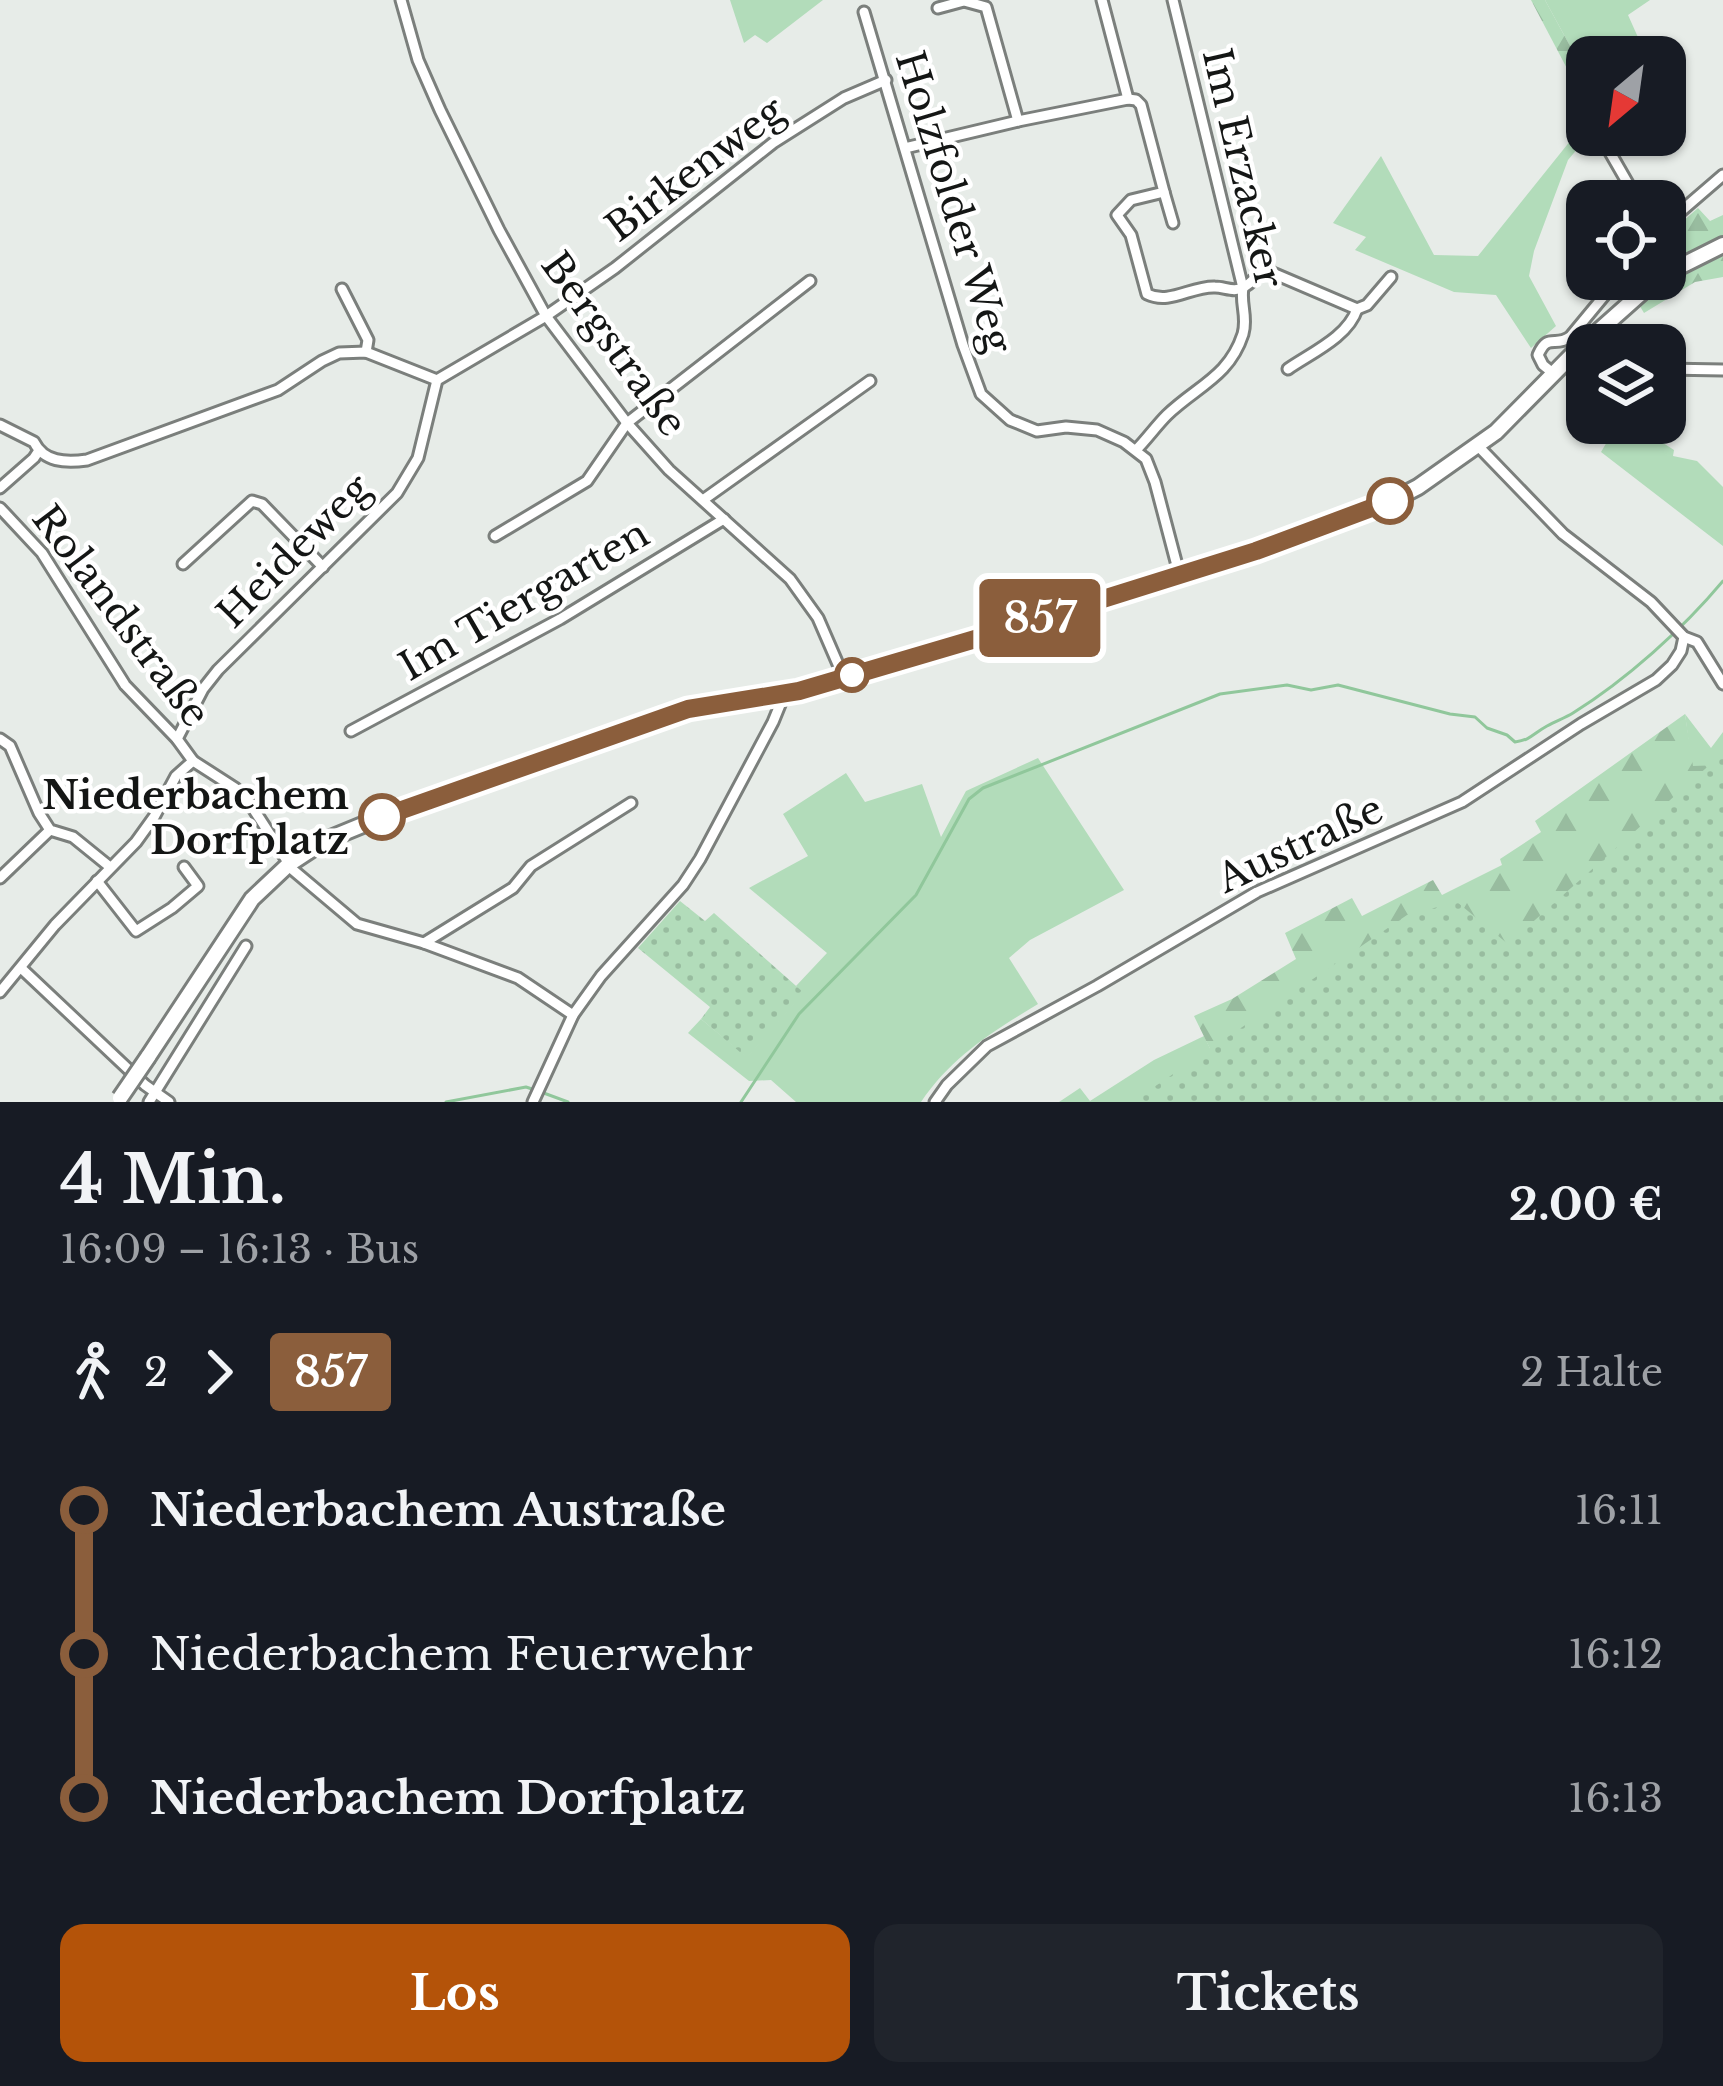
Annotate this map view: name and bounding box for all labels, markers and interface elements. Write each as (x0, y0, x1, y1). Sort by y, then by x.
north arrow (1566, 36, 1686, 156)
map controls (1566, 36, 1686, 444)
street label: Im Erzacker (1192, 44, 1294, 293)
street label: Holzfolder Weg (885, 45, 1023, 360)
street label: Birkenweg (596, 86, 795, 252)
button: locate (1566, 180, 1686, 300)
street label: Bergstraße (531, 242, 697, 446)
button: layers (1566, 324, 1686, 444)
street label: Heideweg (207, 464, 381, 638)
unlabelled marker (1368, 479, 1412, 523)
street label: Rolandstraße (22, 495, 220, 737)
street label: Im Tiergarten (391, 509, 657, 691)
line badge: 857 (971, 579, 1109, 657)
text: 857 (1003, 592, 1077, 644)
unlabelled marker (836, 659, 868, 691)
place label: Niederbachem Dorfplatz (42, 771, 349, 865)
street label: Austraße (1208, 784, 1391, 904)
marker: Niederbachem Dorfplatz (360, 795, 404, 839)
text: 4 Min. (60, 1139, 286, 1221)
text: 2.00 € (1509, 1176, 1663, 1232)
text: 16:09 – 16:13 · Bus (60, 1225, 419, 1274)
icon: walk (60, 1339, 126, 1405)
icon: forward (186, 1339, 252, 1405)
text: 857 (294, 1346, 367, 1398)
text: 2 (144, 1348, 168, 1397)
text: 2 Halte (1520, 1348, 1663, 1397)
text: Niederbachem Austraße (150, 1482, 726, 1538)
text: 16:11 (1575, 1486, 1663, 1535)
text: Niederbachem Feuerwehr (150, 1626, 753, 1682)
text: 16:12 (1568, 1630, 1663, 1679)
text: Niederbachem Dorfplatz (150, 1770, 745, 1826)
text: 16:13 (1568, 1774, 1663, 1823)
button: Los (60, 1924, 850, 2062)
button: Tickets (874, 1924, 1663, 2062)

